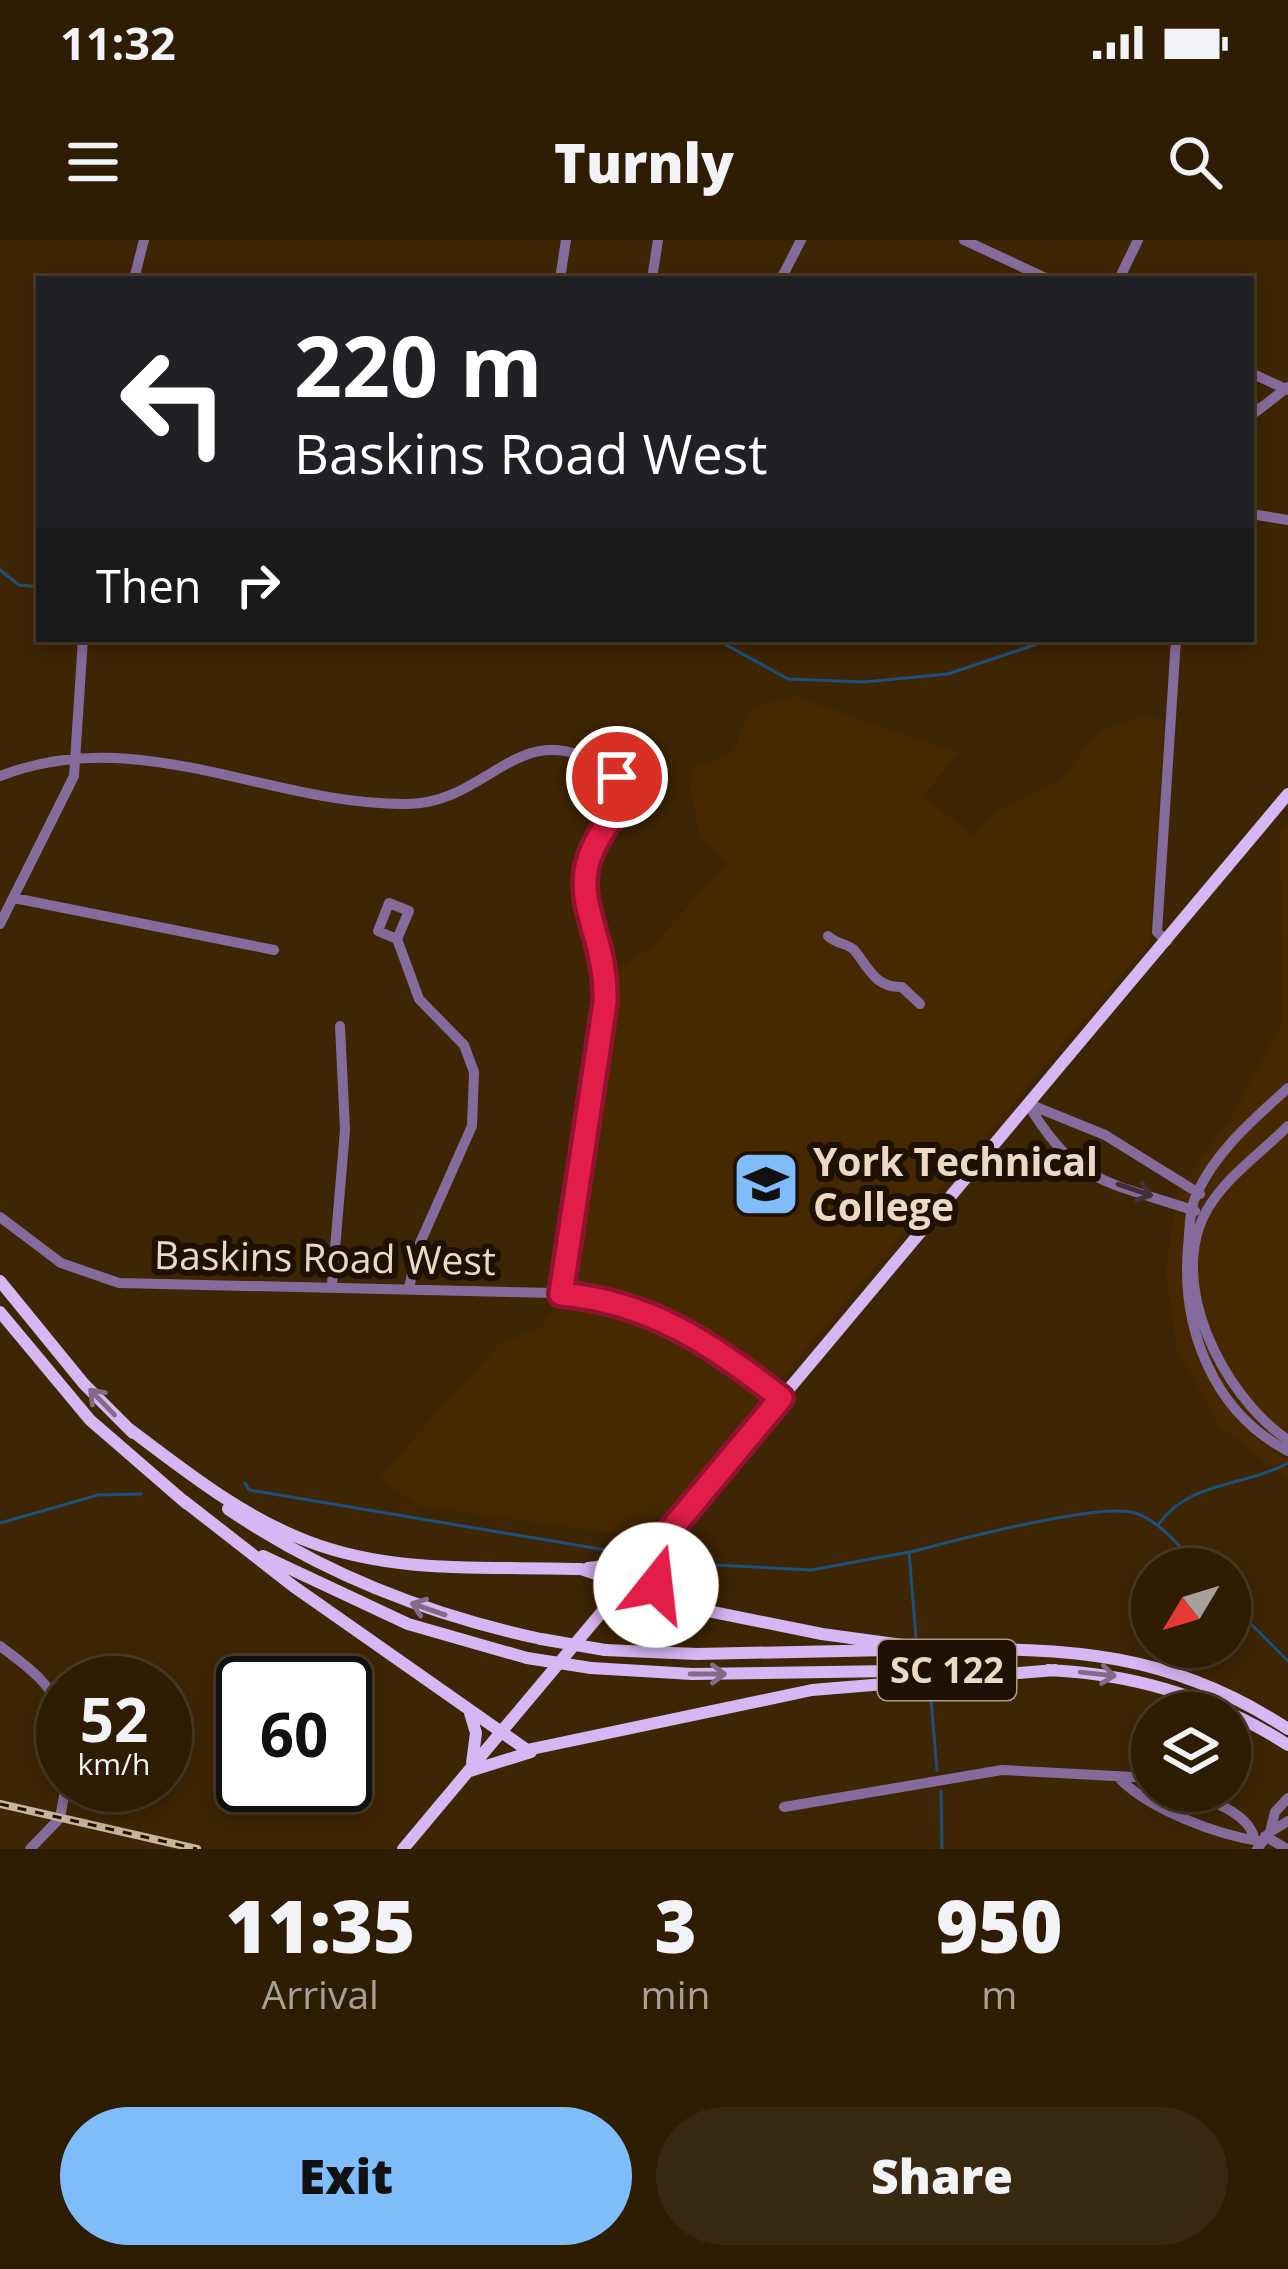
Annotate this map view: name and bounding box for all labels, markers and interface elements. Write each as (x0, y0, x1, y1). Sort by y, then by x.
text: 11:32 (60, 12, 176, 73)
text: Turnly (554, 125, 734, 199)
icon: menu (60, 129, 126, 195)
icon: search (1162, 129, 1228, 195)
text: 220 m (294, 307, 542, 422)
icon: left (96, 324, 252, 480)
text: Baskins Road West (294, 416, 768, 490)
icon: right (225, 552, 291, 618)
text: Then (96, 555, 201, 616)
pin (566, 726, 668, 828)
icon: arrive (584, 744, 650, 810)
place label: York Technical College (813, 1134, 1098, 1232)
school or university icon: York Technical College (731, 1149, 801, 1219)
one-way arrow (1116, 1181, 1153, 1202)
street label: Baskins Road West (154, 1227, 496, 1286)
one-way arrow (88, 1388, 116, 1417)
position arrow (593, 1522, 719, 1648)
north arrow (1131, 1548, 1251, 1668)
map controls (1131, 1548, 1251, 1812)
one-way arrow (410, 1597, 447, 1618)
road number: SC 122 (878, 1640, 1016, 1700)
speed limit sign: 60 (216, 1656, 372, 1812)
one-way arrow (688, 1663, 727, 1685)
one-way arrow (1078, 1664, 1117, 1686)
text: 52 (80, 1678, 148, 1760)
button: layers (1131, 1692, 1251, 1812)
text: km/h (78, 1743, 150, 1784)
text: 11:35 (226, 1876, 415, 1974)
text: 3 (654, 1876, 697, 1974)
text: 950 (936, 1876, 1063, 1974)
text: Arrival (262, 1967, 379, 2020)
text: min (641, 1967, 710, 2020)
text: m (981, 1967, 1017, 2020)
button: Exit (60, 2107, 632, 2245)
button: Share (656, 2107, 1228, 2245)

